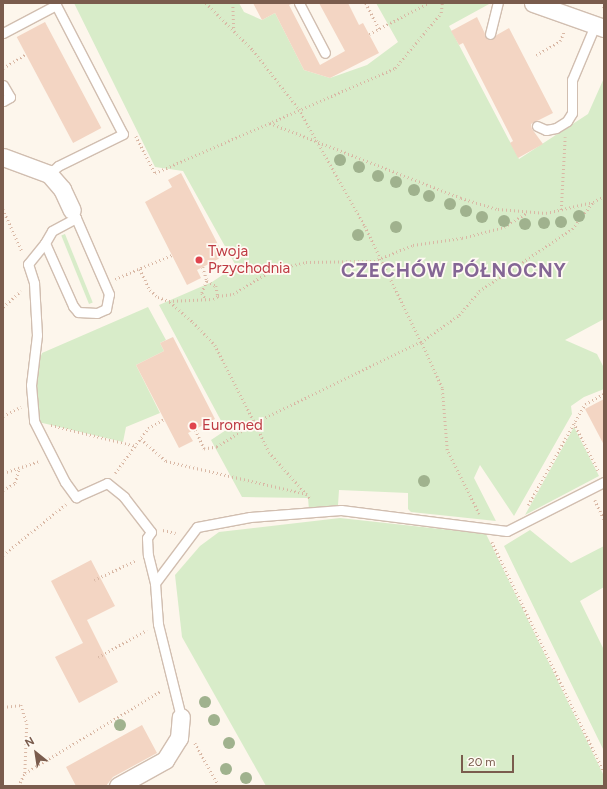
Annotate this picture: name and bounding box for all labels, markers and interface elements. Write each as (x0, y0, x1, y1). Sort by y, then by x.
place label: Twoja Przychodnia (208, 242, 290, 277)
marker: Twoja Przychodnia (193, 254, 205, 266)
district label: CZECHÓW PÓŁNOCNY (341, 260, 567, 282)
place label: Euromed (202, 417, 263, 435)
marker: Euromed (187, 420, 199, 432)
north arrow (16, 733, 56, 773)
text: N (23, 734, 37, 750)
scale bar (463, 747, 516, 773)
text: 20 m (468, 755, 496, 769)

